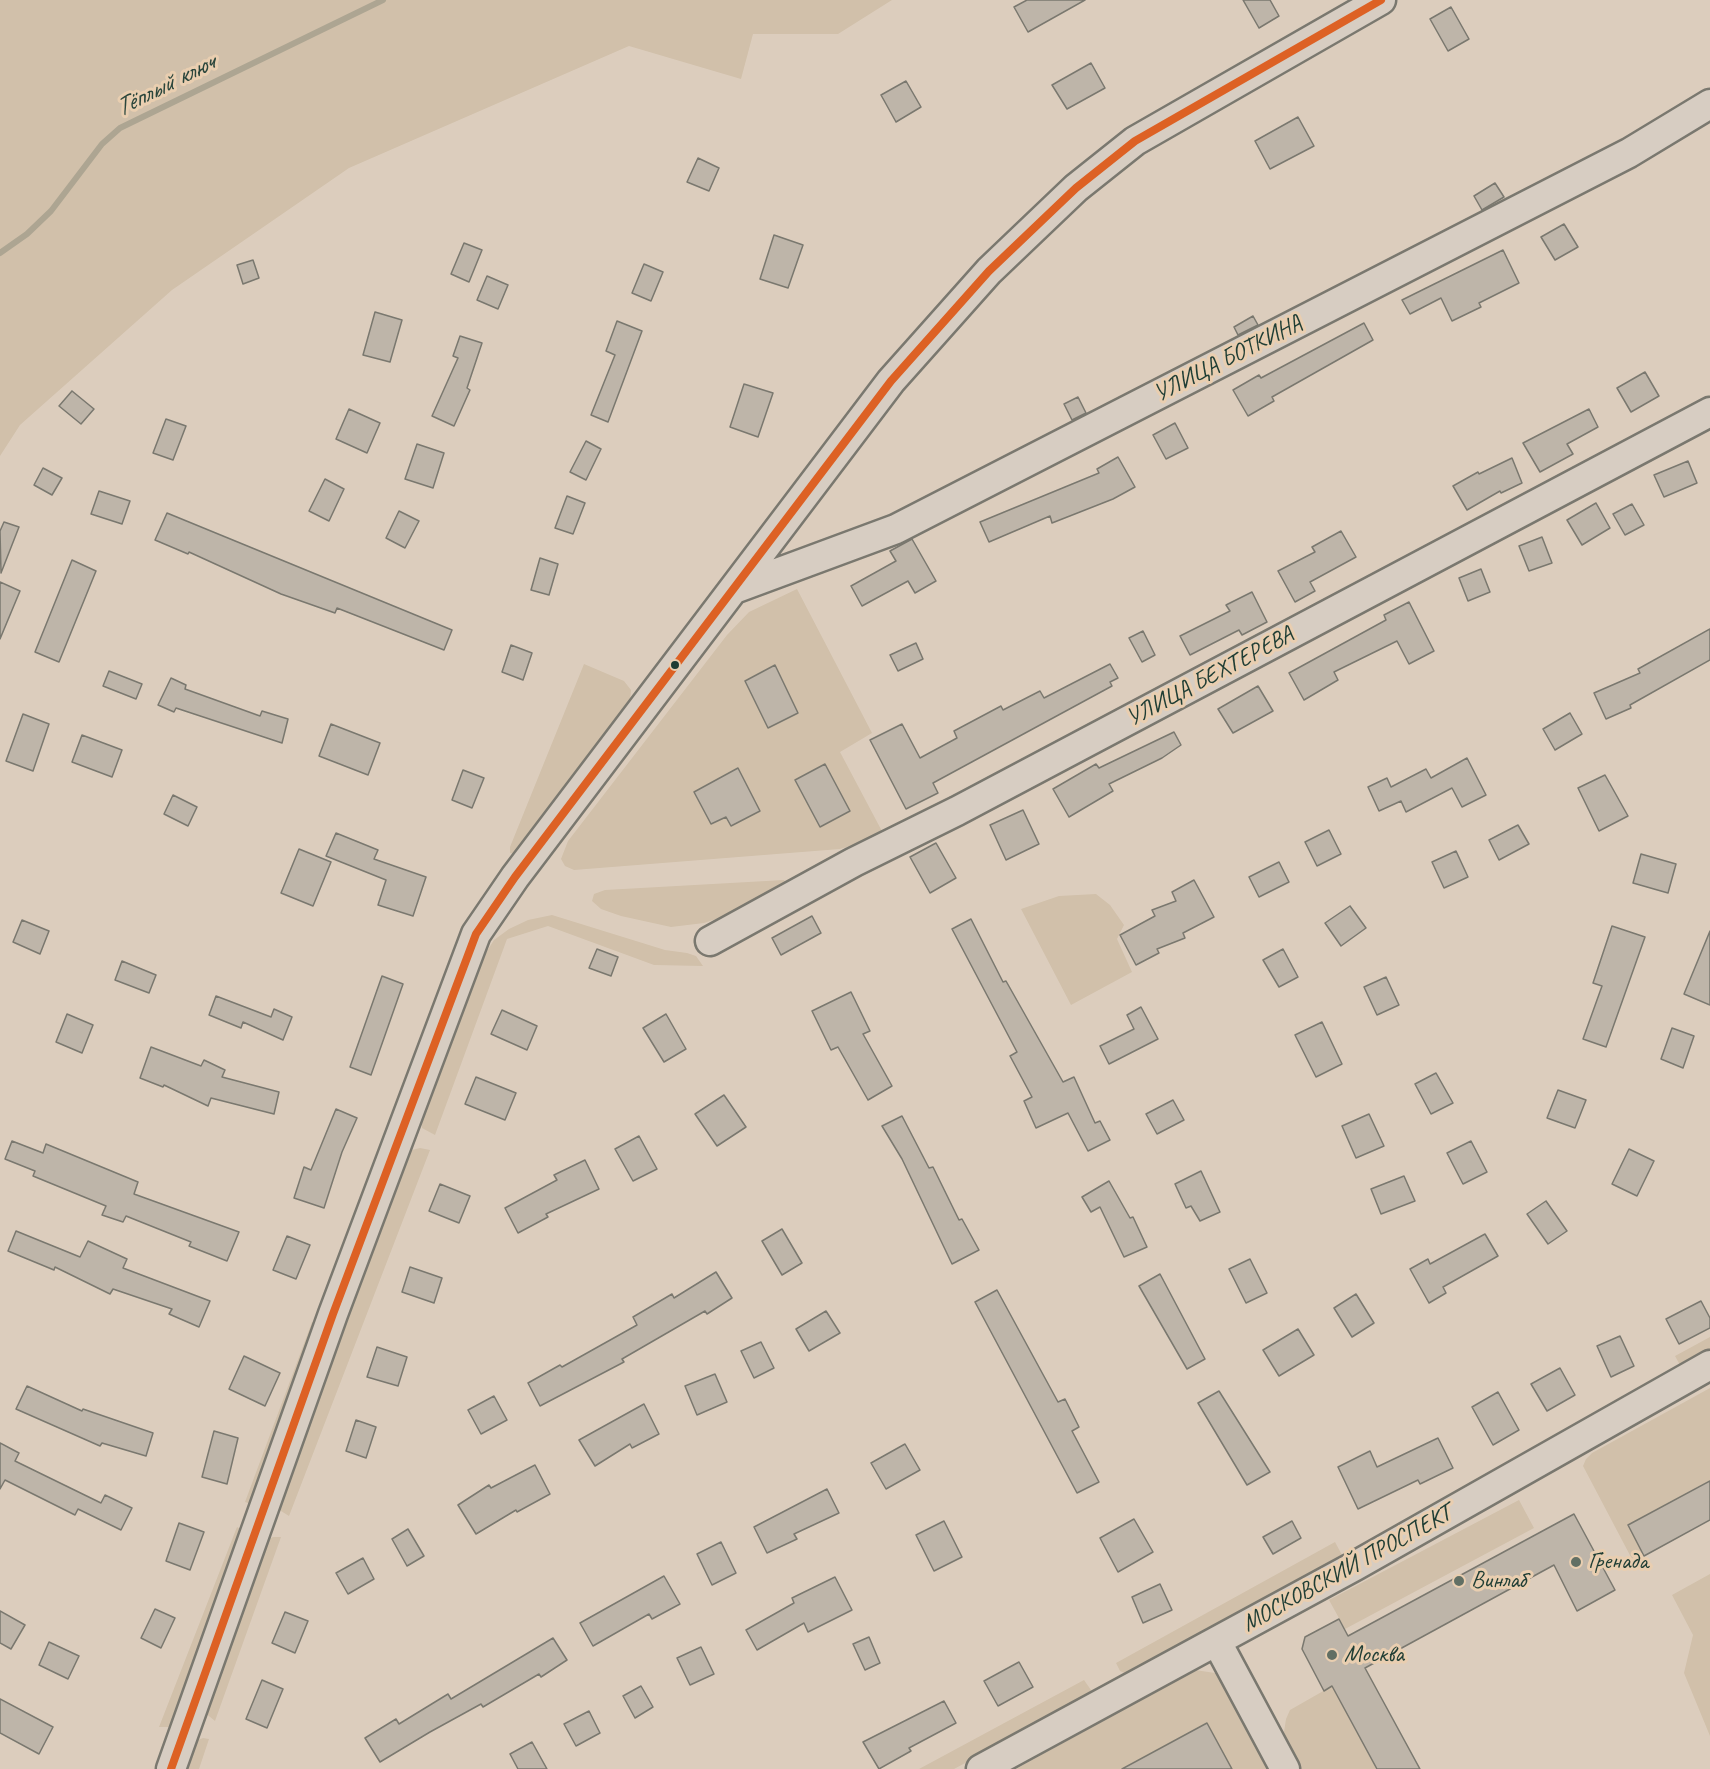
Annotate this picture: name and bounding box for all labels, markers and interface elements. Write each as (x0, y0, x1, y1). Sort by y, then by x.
water label: Тёплый ключ (110, 48, 220, 124)
street label: УЛИЦА БОТКИНА (1149, 309, 1307, 409)
street label: УЛИЦА БЕХТЕРЕВА (1122, 621, 1298, 733)
unlabelled marker (669, 659, 681, 671)
street label: МОСКОВСКИЙ ПРОСПЕКТ (1237, 1499, 1457, 1639)
place label: Гренада (1588, 1548, 1648, 1576)
marker: Гренада (1569, 1555, 1583, 1569)
place label: Винлаб (1471, 1567, 1526, 1595)
marker: Винлаб (1452, 1574, 1466, 1588)
place label: Москва (1344, 1641, 1404, 1669)
marker: Москва (1325, 1648, 1339, 1662)

